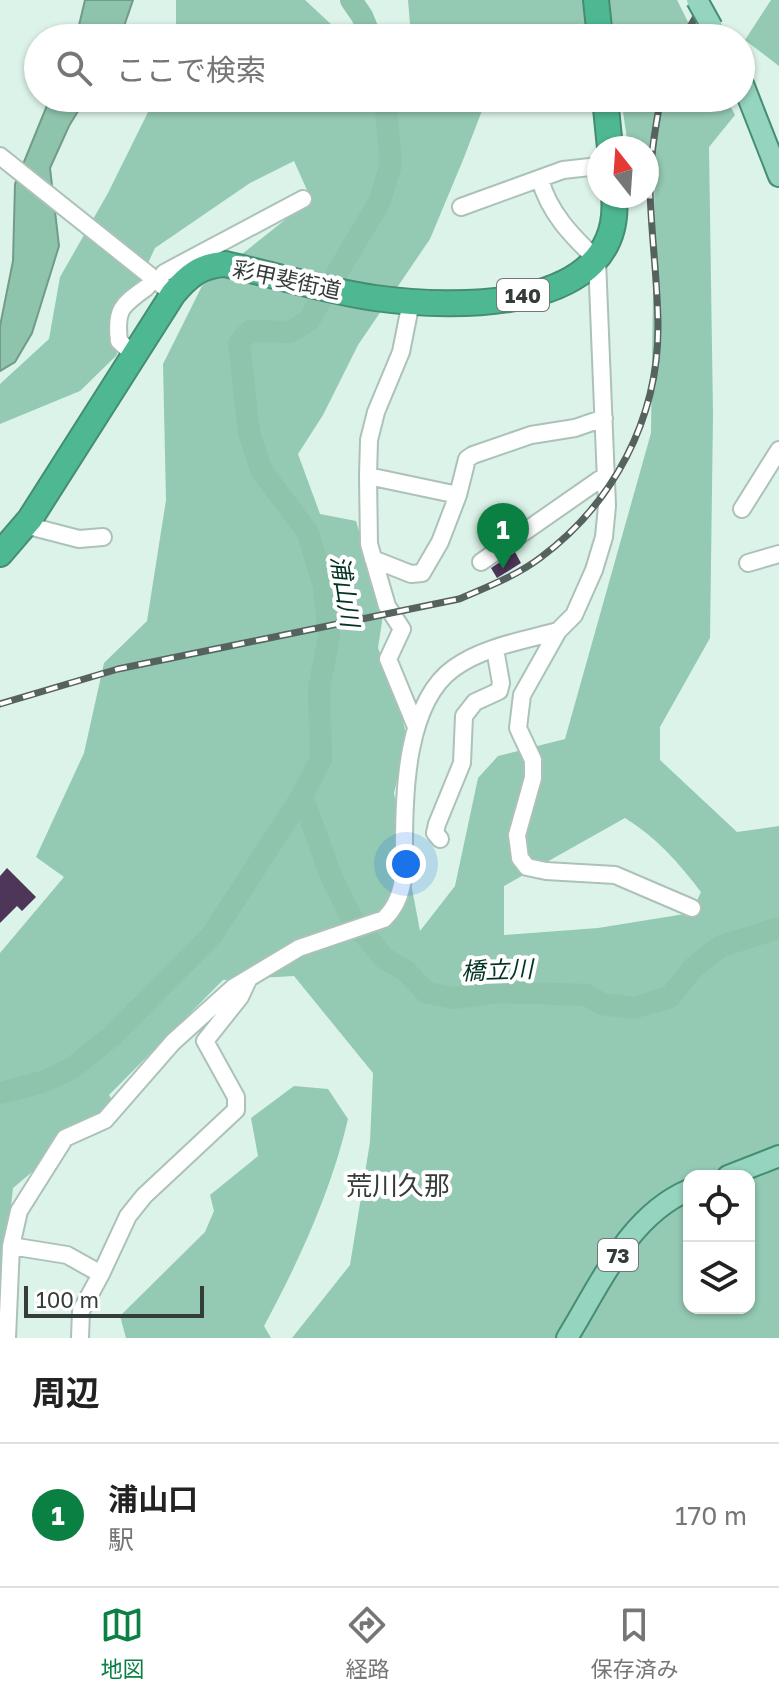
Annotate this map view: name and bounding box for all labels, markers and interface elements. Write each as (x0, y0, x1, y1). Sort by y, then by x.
search box (24, 24, 755, 112)
icon: search (52, 46, 96, 90)
text: ここで検索 (116, 52, 266, 88)
north arrow (587, 136, 659, 208)
street label: 彩甲斐街道 (230, 254, 344, 304)
road number: 140 (497, 279, 549, 311)
pin: 1 (477, 503, 529, 569)
water label: 浦山川 (326, 553, 366, 632)
your location (386, 844, 426, 884)
water label: 橋立川 (461, 953, 536, 985)
district label: 荒川久那 (346, 1170, 450, 1201)
map controls (683, 1170, 755, 1314)
button: locate (683, 1170, 755, 1242)
road number: 73 (598, 1239, 638, 1271)
button: layers (683, 1242, 755, 1314)
scale bar (24, 1282, 204, 1318)
text: 100 m (36, 1286, 99, 1313)
text: 周辺 (32, 1372, 100, 1412)
text: 浦山口 (108, 1481, 198, 1517)
text: 1 (51, 1500, 65, 1531)
text: 170 m (675, 1500, 747, 1531)
text: 駅 (108, 1524, 134, 1555)
tab: 地図 (100, 1603, 145, 1683)
tab: 経路 (345, 1603, 390, 1683)
tab: 保存済み (590, 1603, 679, 1683)

